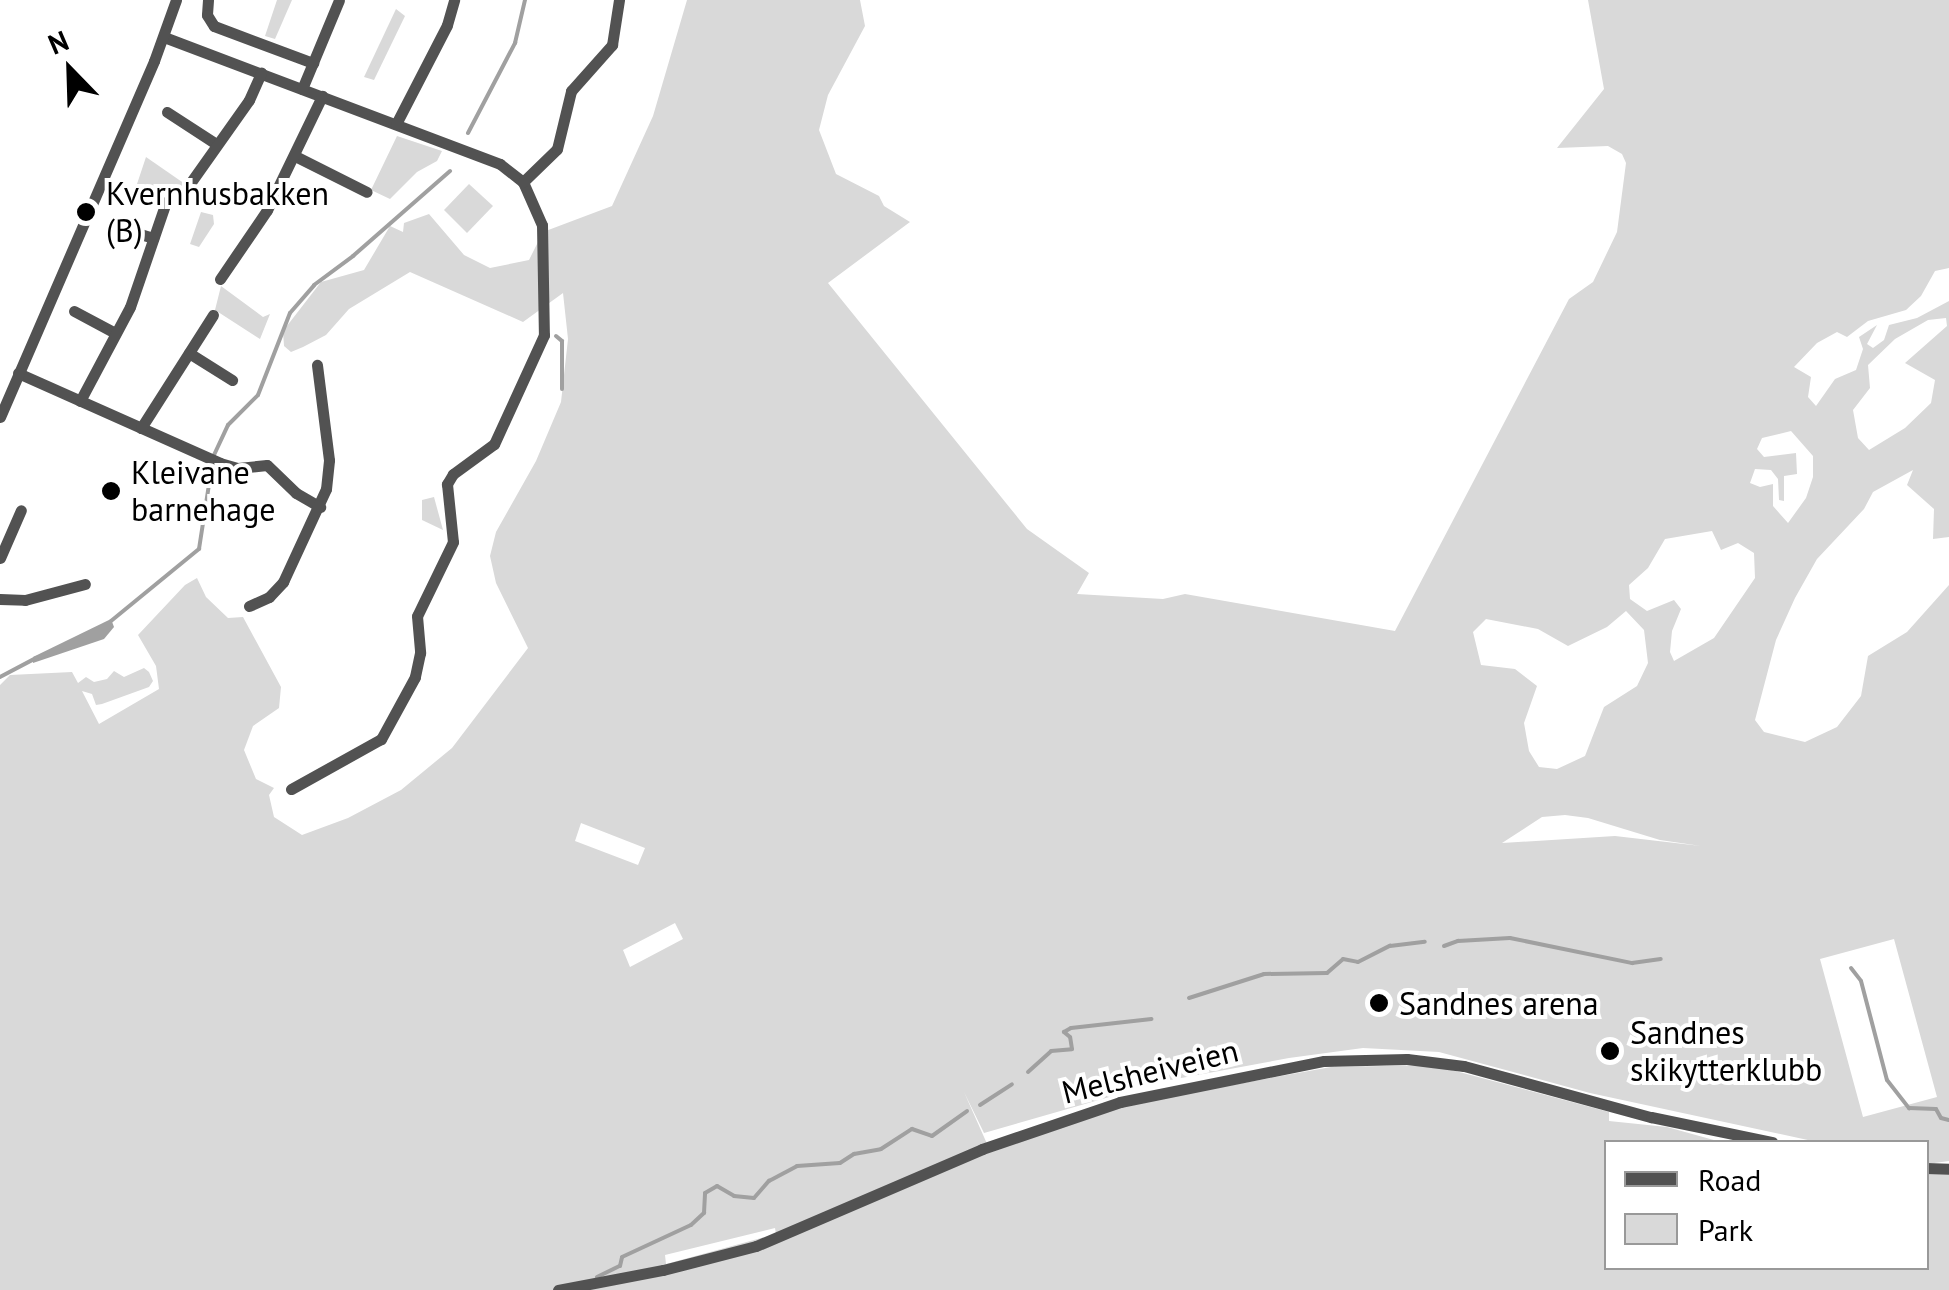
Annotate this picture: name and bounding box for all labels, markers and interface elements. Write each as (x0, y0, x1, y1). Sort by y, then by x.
north arrow (20, 20, 120, 120)
text: N (42, 21, 74, 63)
place label: Kvernhusbakken (B) (106, 175, 329, 250)
marker: Kvernhusbakken (B) (75, 201, 97, 223)
place label: Kleivane barnehage (131, 454, 276, 529)
marker: Kleivane barnehage (100, 480, 122, 502)
place label: Sandnes arena (1399, 984, 1599, 1022)
marker: Sandnes arena (1368, 992, 1390, 1014)
place label: Sandnes skikytterklubb (1630, 1014, 1822, 1089)
street label: Melsheiveien (1058, 1031, 1242, 1111)
marker: Sandnes skikytterklubb (1599, 1040, 1621, 1062)
legend (1604, 1140, 1929, 1270)
text: Road (1698, 1160, 1762, 1199)
text: Park (1698, 1210, 1753, 1249)

